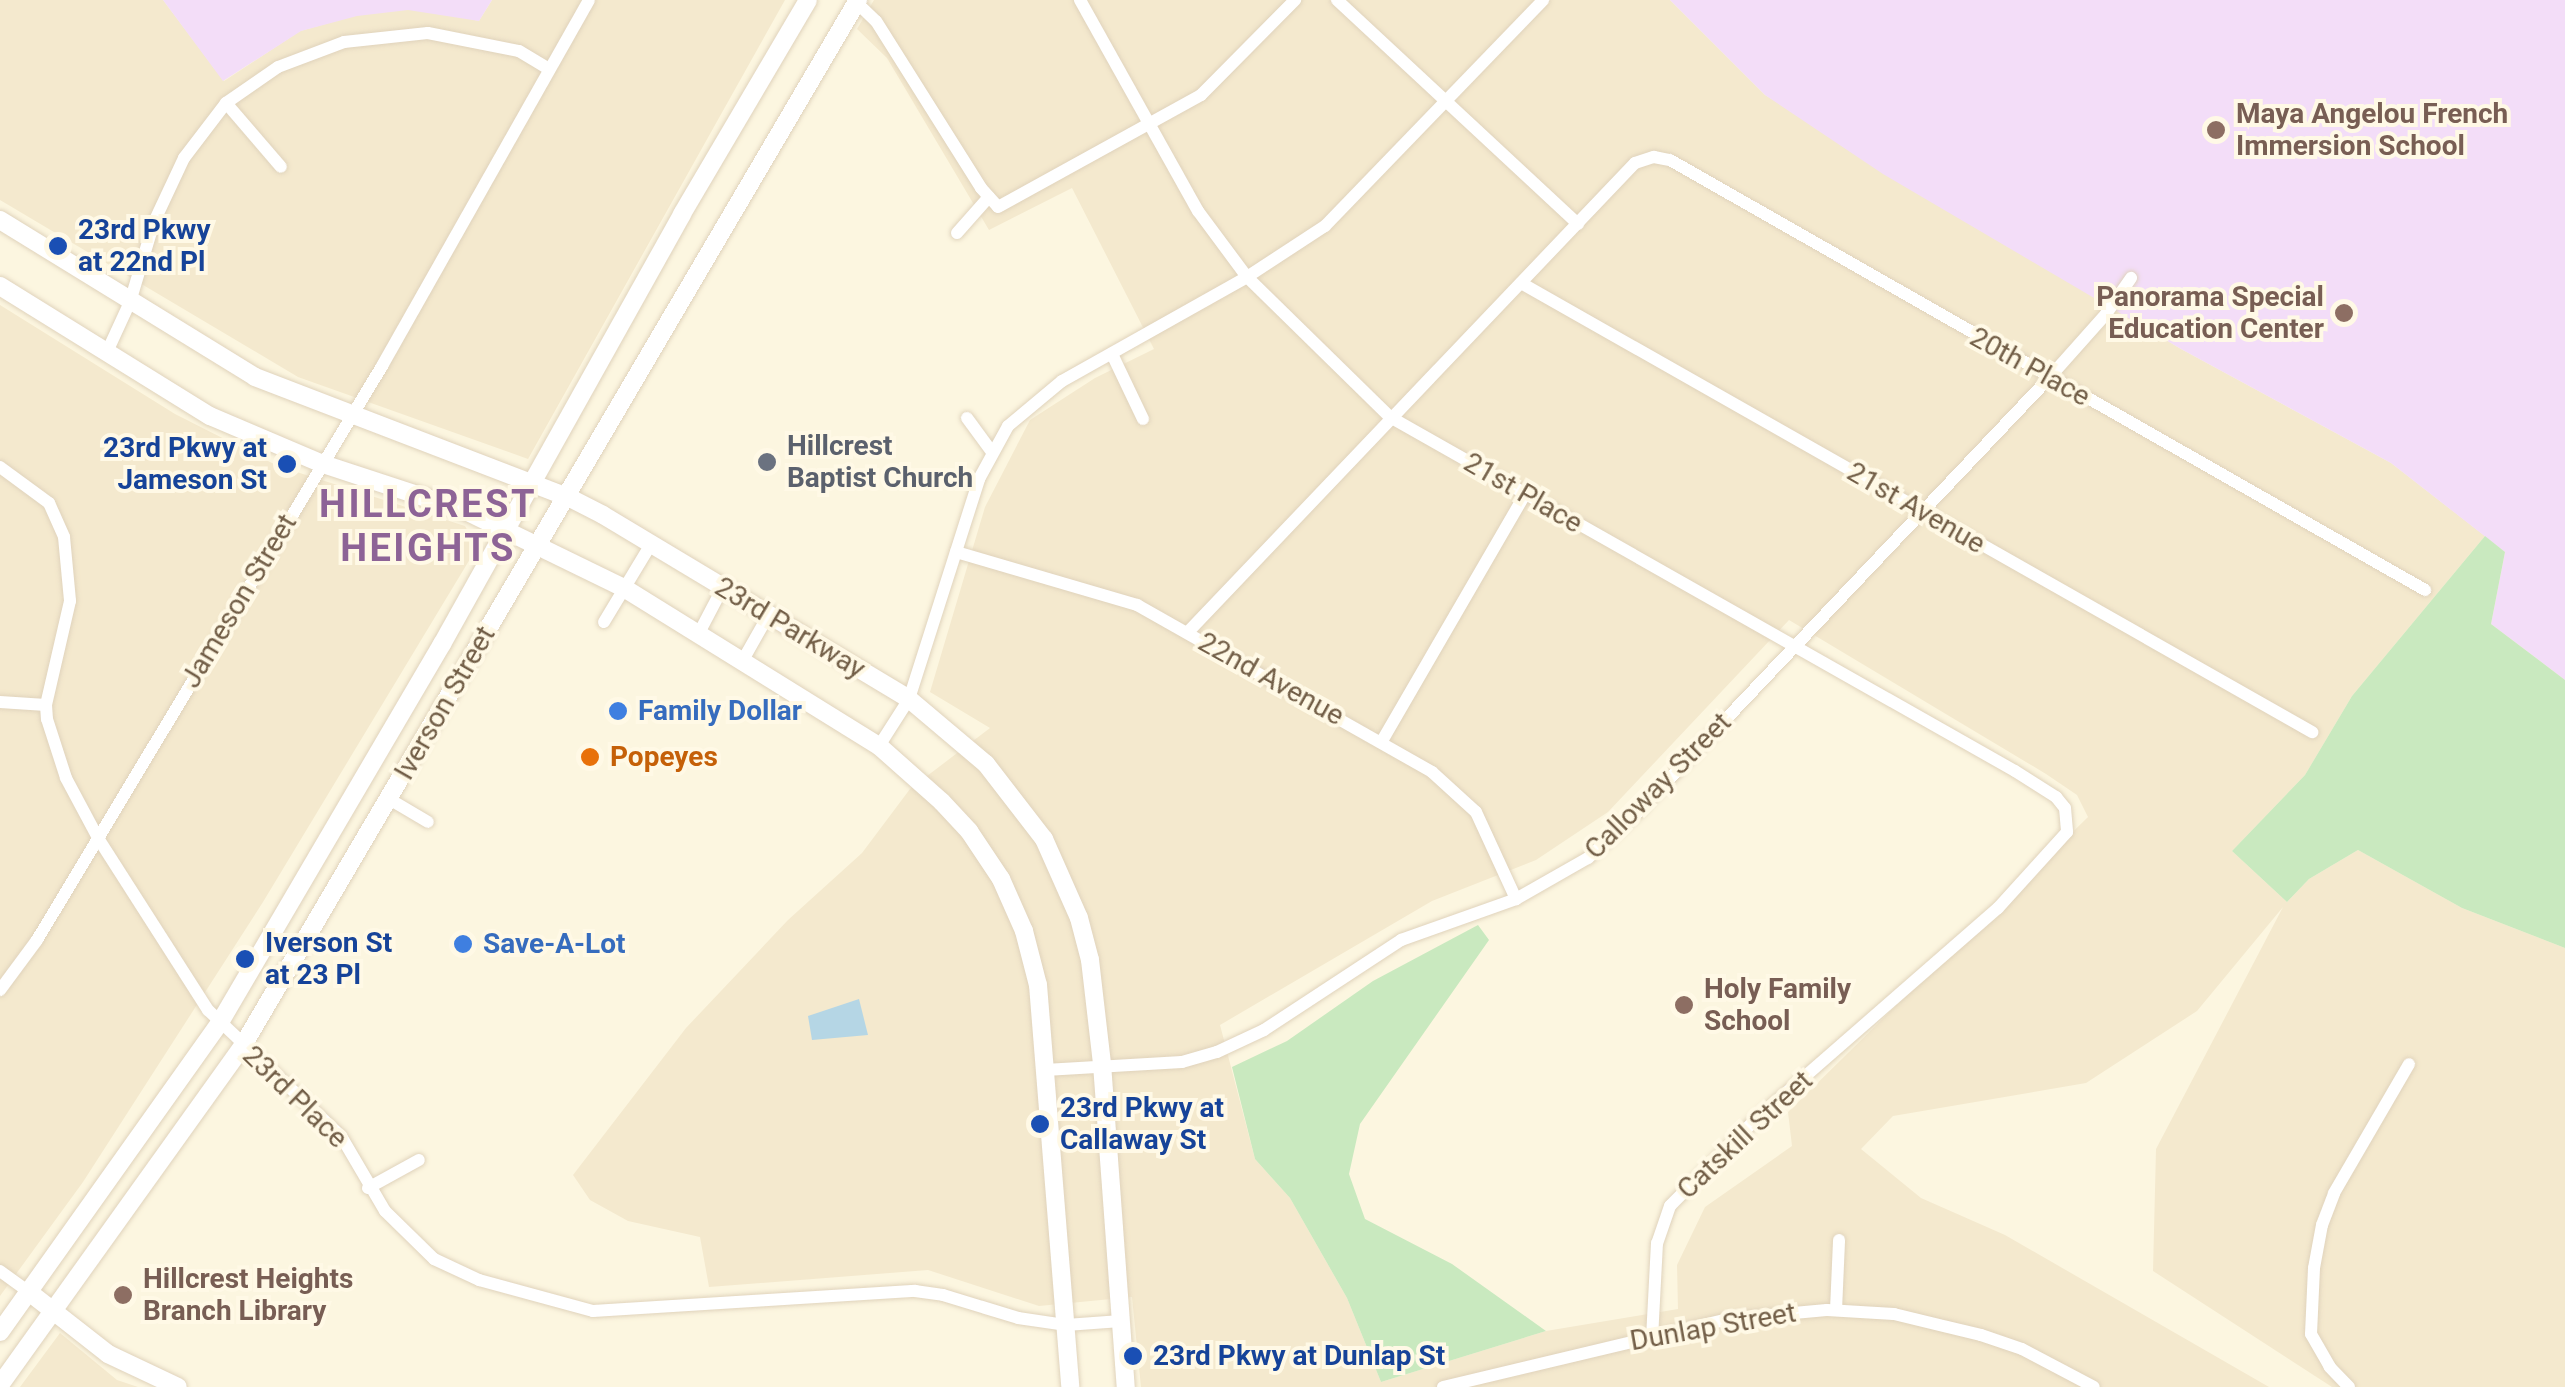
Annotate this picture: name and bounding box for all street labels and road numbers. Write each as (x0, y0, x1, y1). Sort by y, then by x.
street label: 20th Place (1964, 320, 2096, 414)
street label: 21st Place (1458, 446, 1588, 540)
street label: 21st Avenue (1841, 455, 1991, 561)
street label: Jameson Street (174, 508, 304, 694)
street label: 23rd Parkway (709, 570, 871, 686)
street label: Iverson Street (387, 620, 503, 786)
street label: 22nd Avenue (1192, 625, 1350, 733)
street label: Calloway Street (1578, 706, 1738, 866)
street label: 23rd Place (236, 1039, 354, 1155)
street label: Catskill Street (1670, 1064, 1820, 1206)
street label: Dunlap Street (1627, 1296, 1799, 1358)

